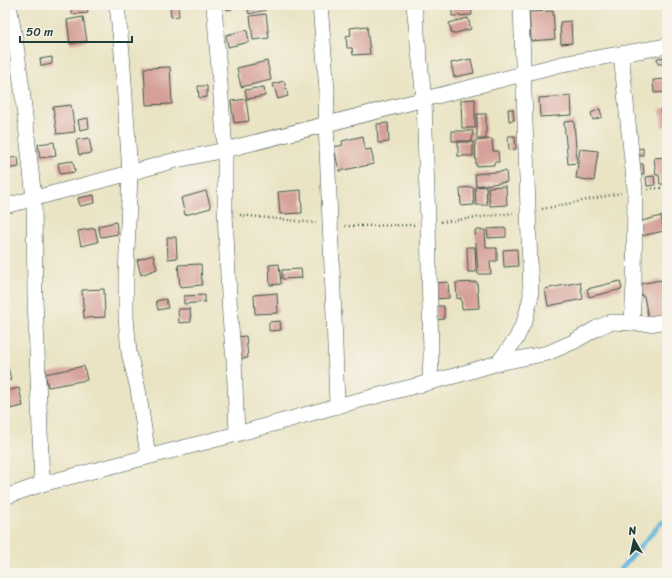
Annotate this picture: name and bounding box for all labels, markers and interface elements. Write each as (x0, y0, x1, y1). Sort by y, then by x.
scale bar (20, 18, 132, 44)
text: 50 m (26, 21, 53, 43)
north arrow (614, 520, 654, 560)
text: N (626, 521, 638, 541)

